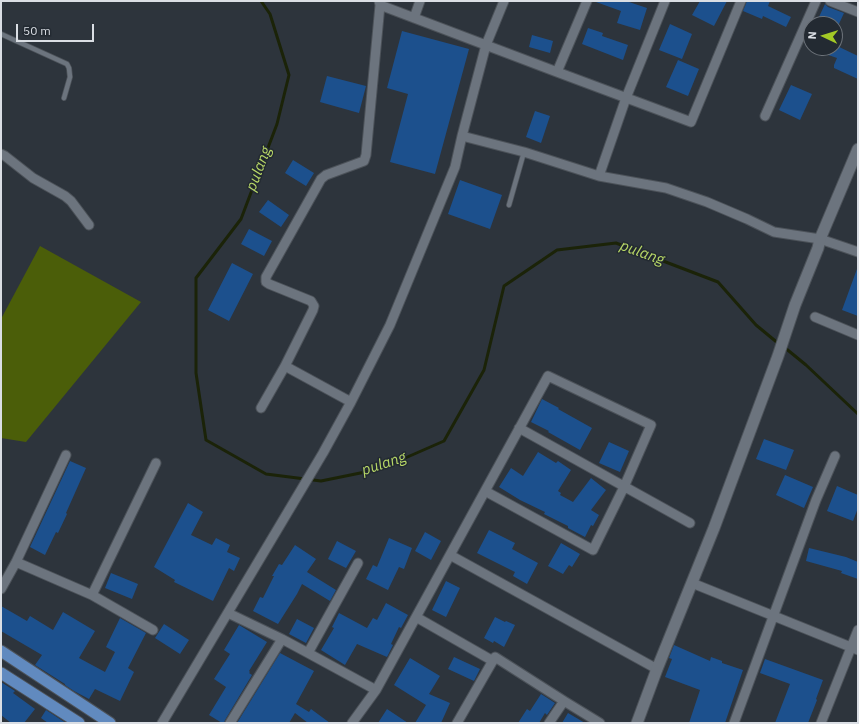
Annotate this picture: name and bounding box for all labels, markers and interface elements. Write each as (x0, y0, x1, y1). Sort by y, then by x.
scale bar (18, 16, 96, 42)
north arrow (803, 16, 843, 56)
text: 50 m (23, 23, 51, 38)
text: N (805, 31, 819, 40)
water label: pulang (242, 144, 276, 194)
water label: pulang (617, 237, 667, 269)
water label: pulang (359, 448, 409, 480)

